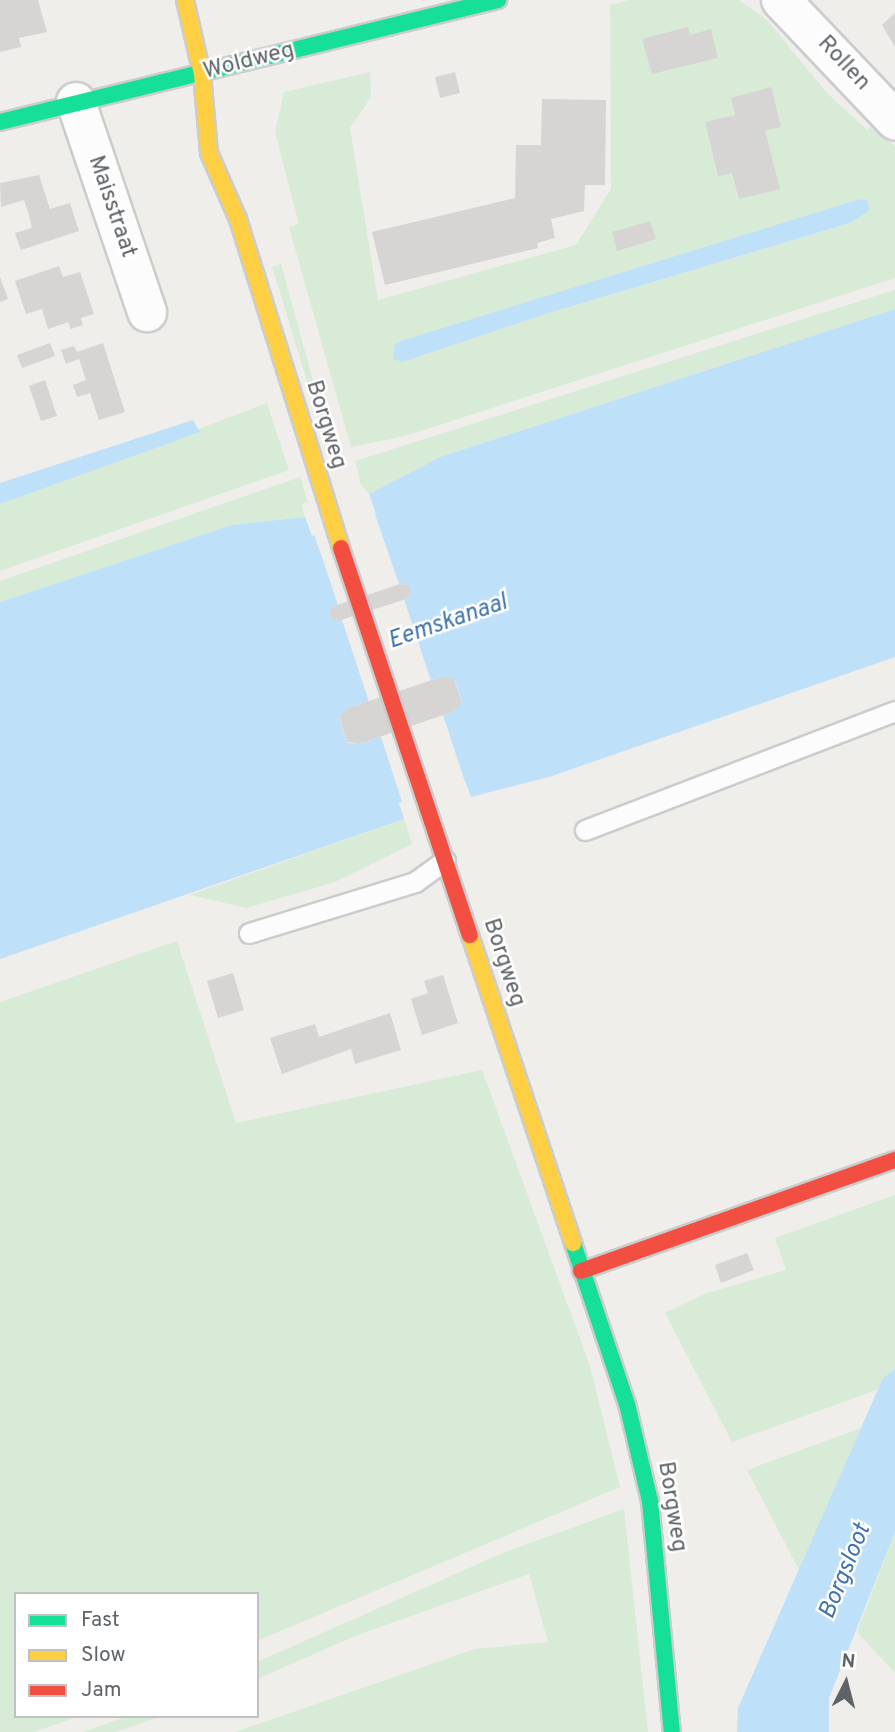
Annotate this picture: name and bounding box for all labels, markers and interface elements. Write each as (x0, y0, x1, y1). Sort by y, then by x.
street label: Rollen (811, 31, 875, 97)
street label: Woldweg (201, 37, 297, 87)
street label: Maisstraat (81, 152, 141, 262)
street label: Borgweg (298, 377, 352, 473)
water label: Eemskanaal (385, 589, 511, 657)
street label: Borgweg (476, 915, 530, 1011)
street label: Borgweg (650, 1460, 692, 1554)
water label: Borgsloot (814, 1520, 878, 1624)
legend (14, 1592, 259, 1718)
text: Fast (81, 1607, 120, 1634)
text: Slow (81, 1642, 126, 1669)
north arrow (811, 1648, 881, 1718)
text: N (840, 1649, 856, 1675)
text: Jam (81, 1677, 122, 1704)

